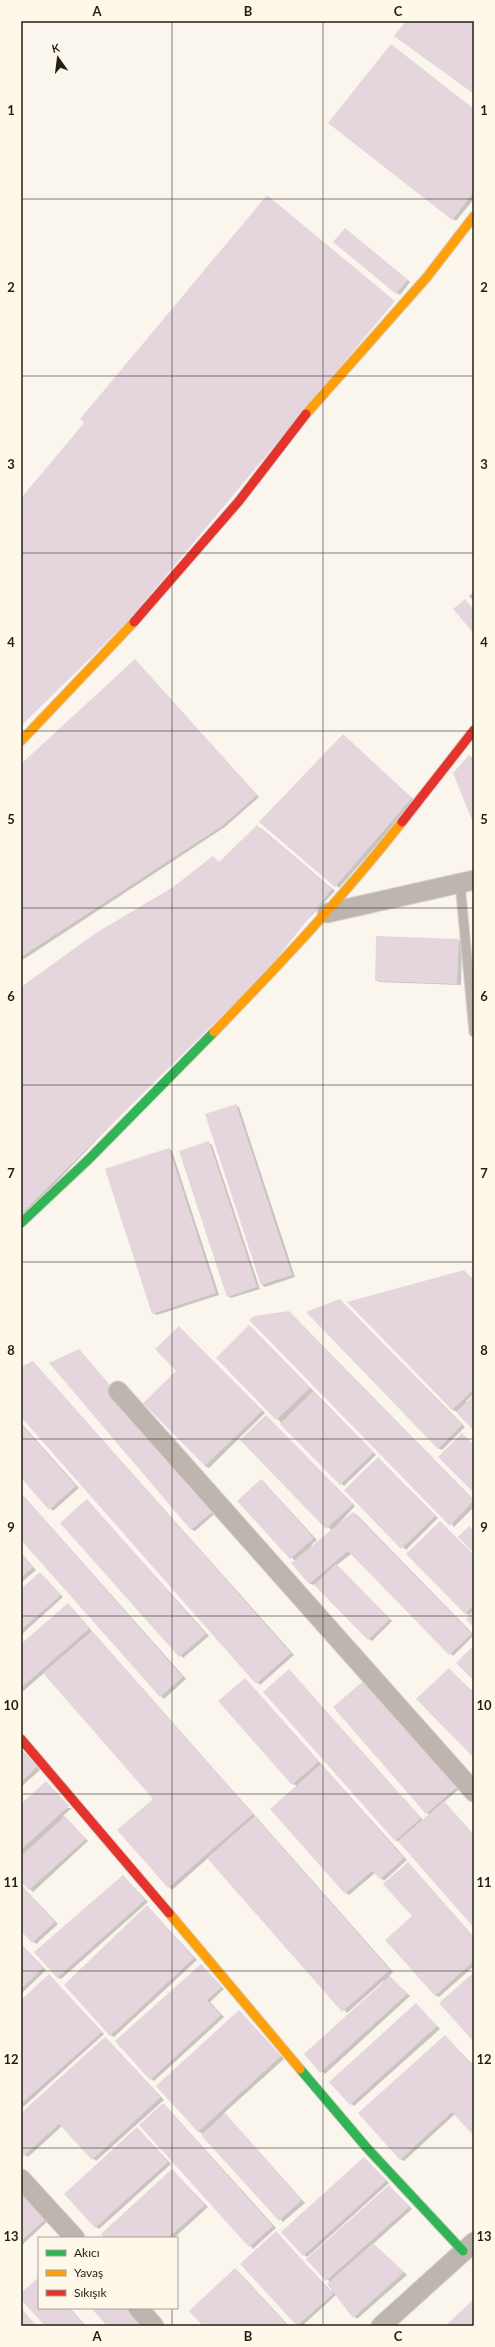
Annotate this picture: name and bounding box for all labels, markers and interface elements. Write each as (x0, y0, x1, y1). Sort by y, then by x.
text: A (91, 3, 102, 19)
text: B (244, 3, 253, 19)
text: C (394, 3, 403, 19)
north arrow (38, 38, 78, 78)
text: K (50, 40, 61, 55)
text: 1 (7, 102, 15, 118)
text: 1 (480, 102, 488, 118)
text: 2 (7, 279, 15, 295)
text: 2 (480, 279, 488, 295)
text: 3 (7, 456, 15, 472)
text: 3 (480, 456, 488, 472)
text: 4 (7, 634, 15, 650)
text: 4 (480, 634, 488, 650)
text: 5 (7, 811, 15, 827)
text: 5 (480, 811, 488, 827)
text: 6 (7, 988, 15, 1004)
text: 6 (480, 988, 488, 1004)
text: 7 (7, 1165, 15, 1181)
text: 7 (480, 1165, 488, 1181)
text: 8 (7, 1342, 15, 1358)
text: 8 (480, 1342, 488, 1358)
text: 9 (7, 1519, 15, 1535)
text: 9 (480, 1519, 488, 1535)
text: 10 (3, 1697, 19, 1713)
text: 10 (476, 1697, 492, 1713)
text: 11 (3, 1874, 19, 1890)
text: 11 (476, 1874, 492, 1890)
text: 12 (3, 2051, 19, 2067)
text: 12 (476, 2051, 492, 2067)
text: 13 (3, 2228, 19, 2244)
text: 13 (476, 2228, 492, 2244)
legend (38, 2237, 178, 2309)
text: Akıcı (74, 2245, 100, 2260)
text: Yavaş (74, 2265, 103, 2280)
text: Sıkışık (74, 2285, 107, 2300)
text: A (91, 2328, 102, 2344)
text: B (244, 2328, 253, 2344)
text: C (394, 2328, 403, 2344)

